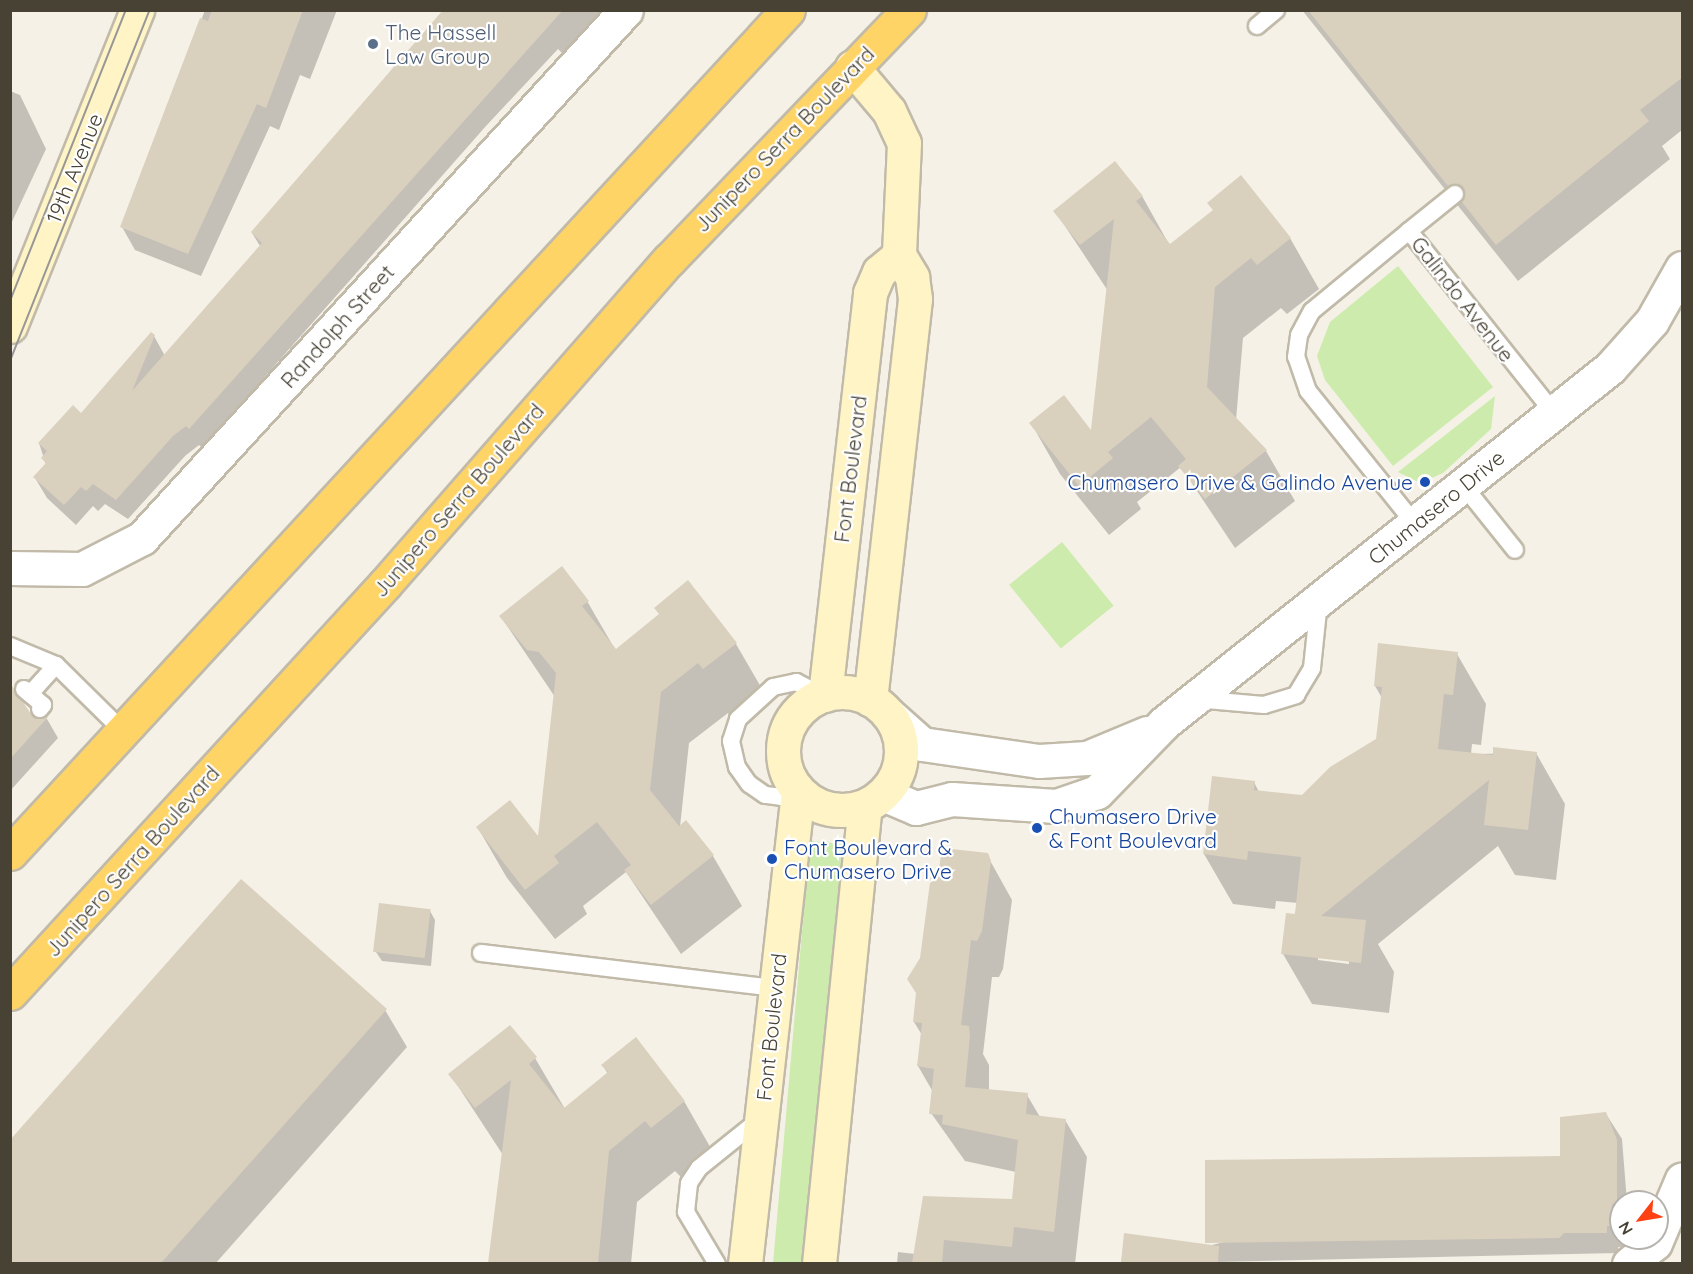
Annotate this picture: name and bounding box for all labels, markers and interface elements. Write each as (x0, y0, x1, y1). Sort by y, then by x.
place label: The Hassell Law Group (385, 19, 496, 69)
marker: The Hassell Law Group (366, 37, 380, 51)
street label: Junipero Serra Boulevard (689, 41, 879, 237)
street label: 19th Avenue (41, 109, 107, 227)
street label: Galindo Avenue (1406, 231, 1520, 367)
street label: Randolph Street (275, 259, 399, 393)
street label: Font Boulevard (828, 394, 872, 544)
street label: Junipero Serra Boulevard (367, 398, 549, 602)
street label: Chumasero Drive (1363, 444, 1509, 570)
place label: Chumasero Drive & Galindo Avenue (1067, 469, 1413, 495)
marker: Chumasero Drive & Galindo Avenue (1418, 475, 1432, 489)
street label: Junipero Serra Boulevard (40, 760, 224, 962)
place label: Chumasero Drive & Font Boulevard (1049, 803, 1217, 853)
marker: Chumasero Drive & Font Boulevard (1030, 821, 1044, 835)
place label: Font Boulevard & Chumasero Drive (784, 834, 952, 884)
marker: Font Boulevard & Chumasero Drive (765, 852, 779, 866)
street label: Font Boulevard (751, 952, 791, 1102)
north arrow (1609, 1190, 1669, 1250)
text: N (1614, 1218, 1637, 1238)

